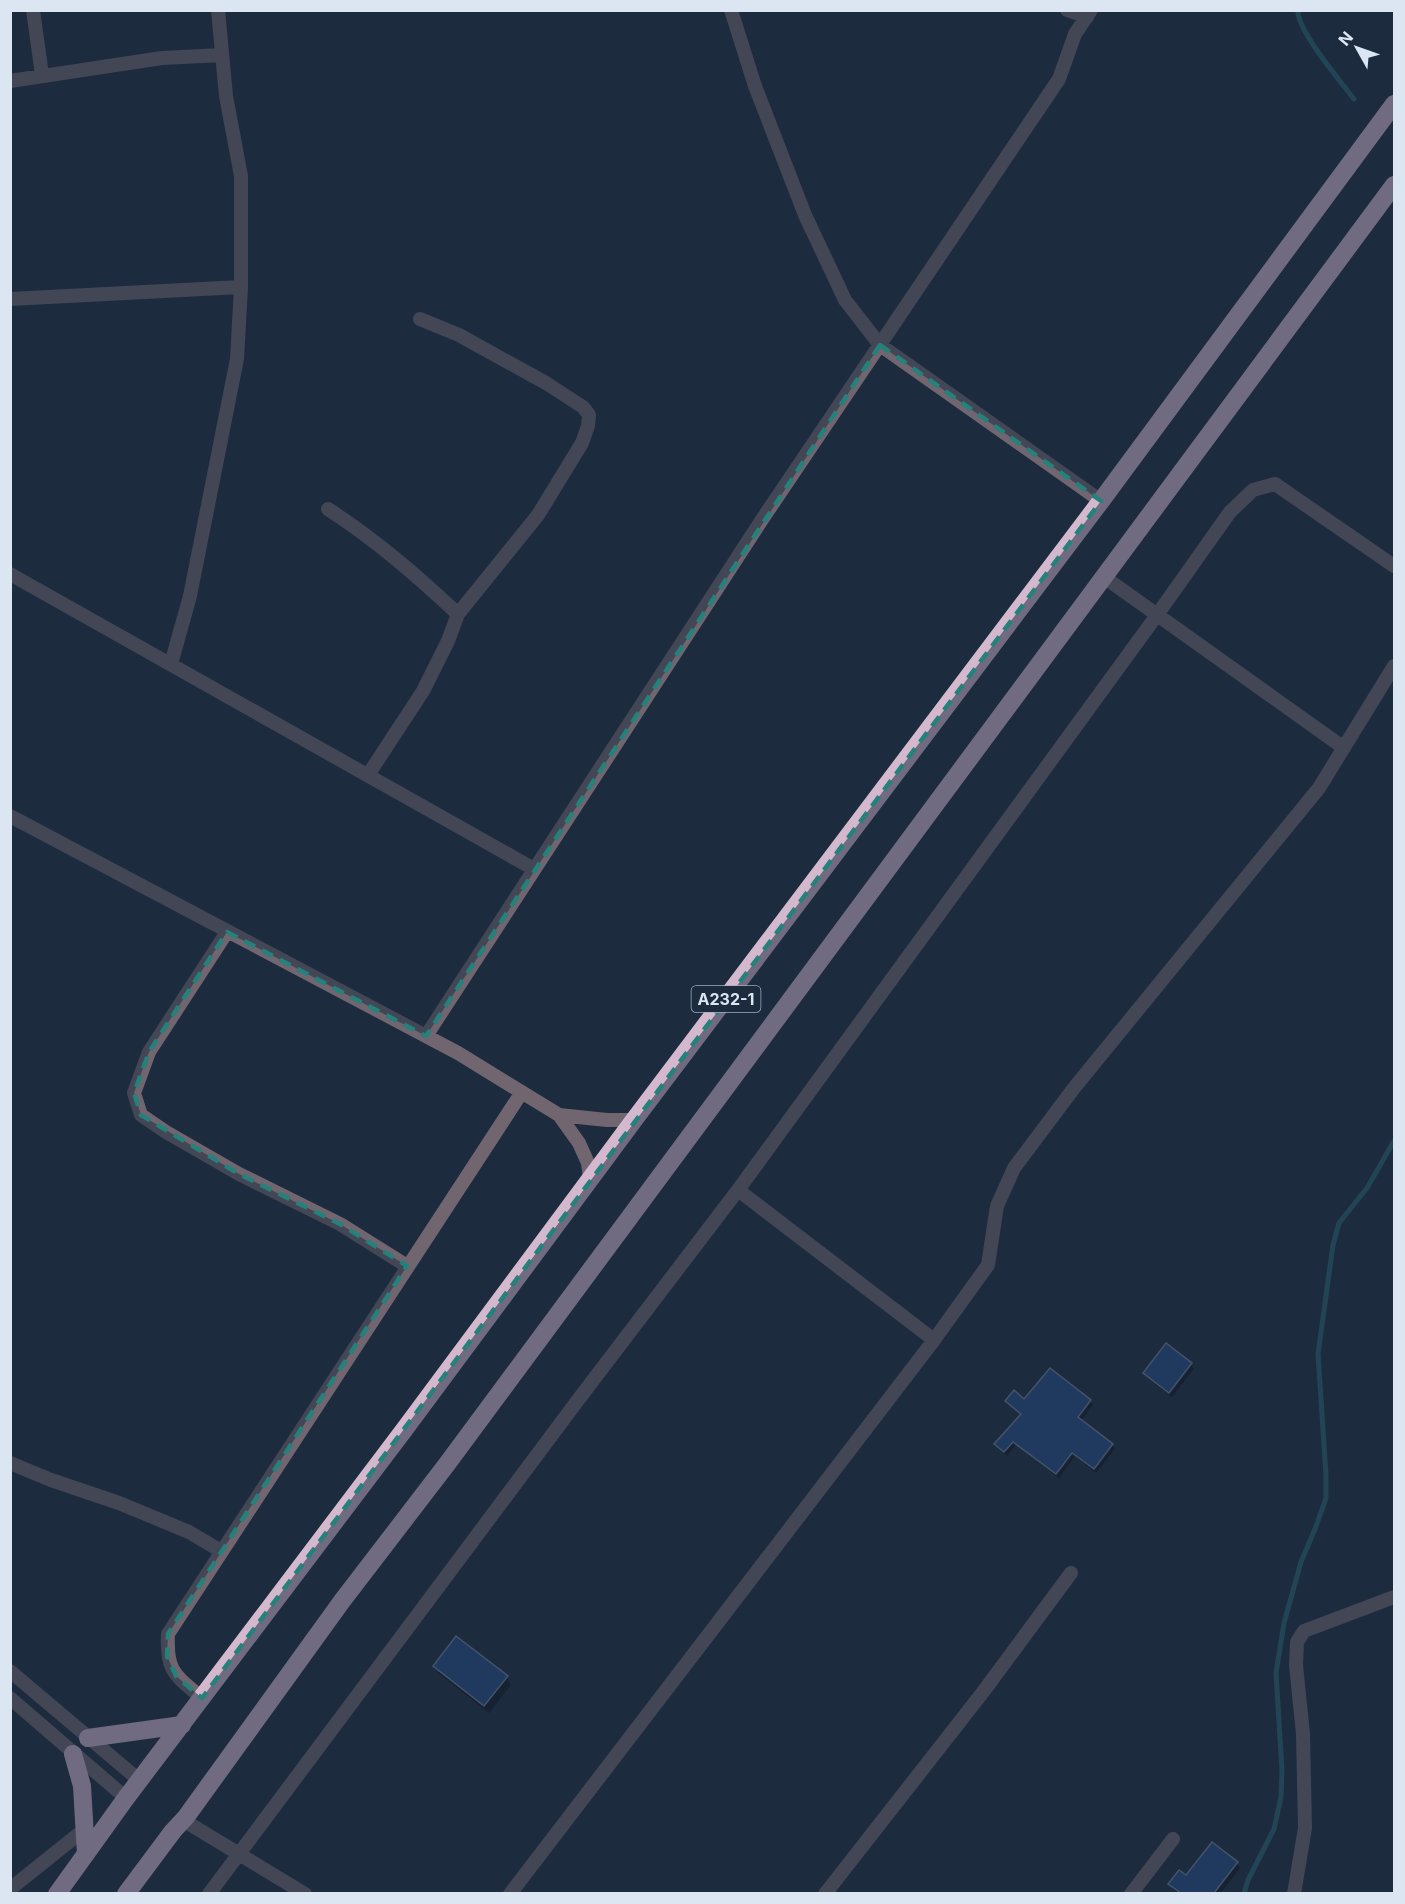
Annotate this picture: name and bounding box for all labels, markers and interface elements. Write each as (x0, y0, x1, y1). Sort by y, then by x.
north arrow (1327, 18, 1387, 78)
text: N (1334, 27, 1357, 49)
road number: A232-1 (692, 986, 760, 1012)

